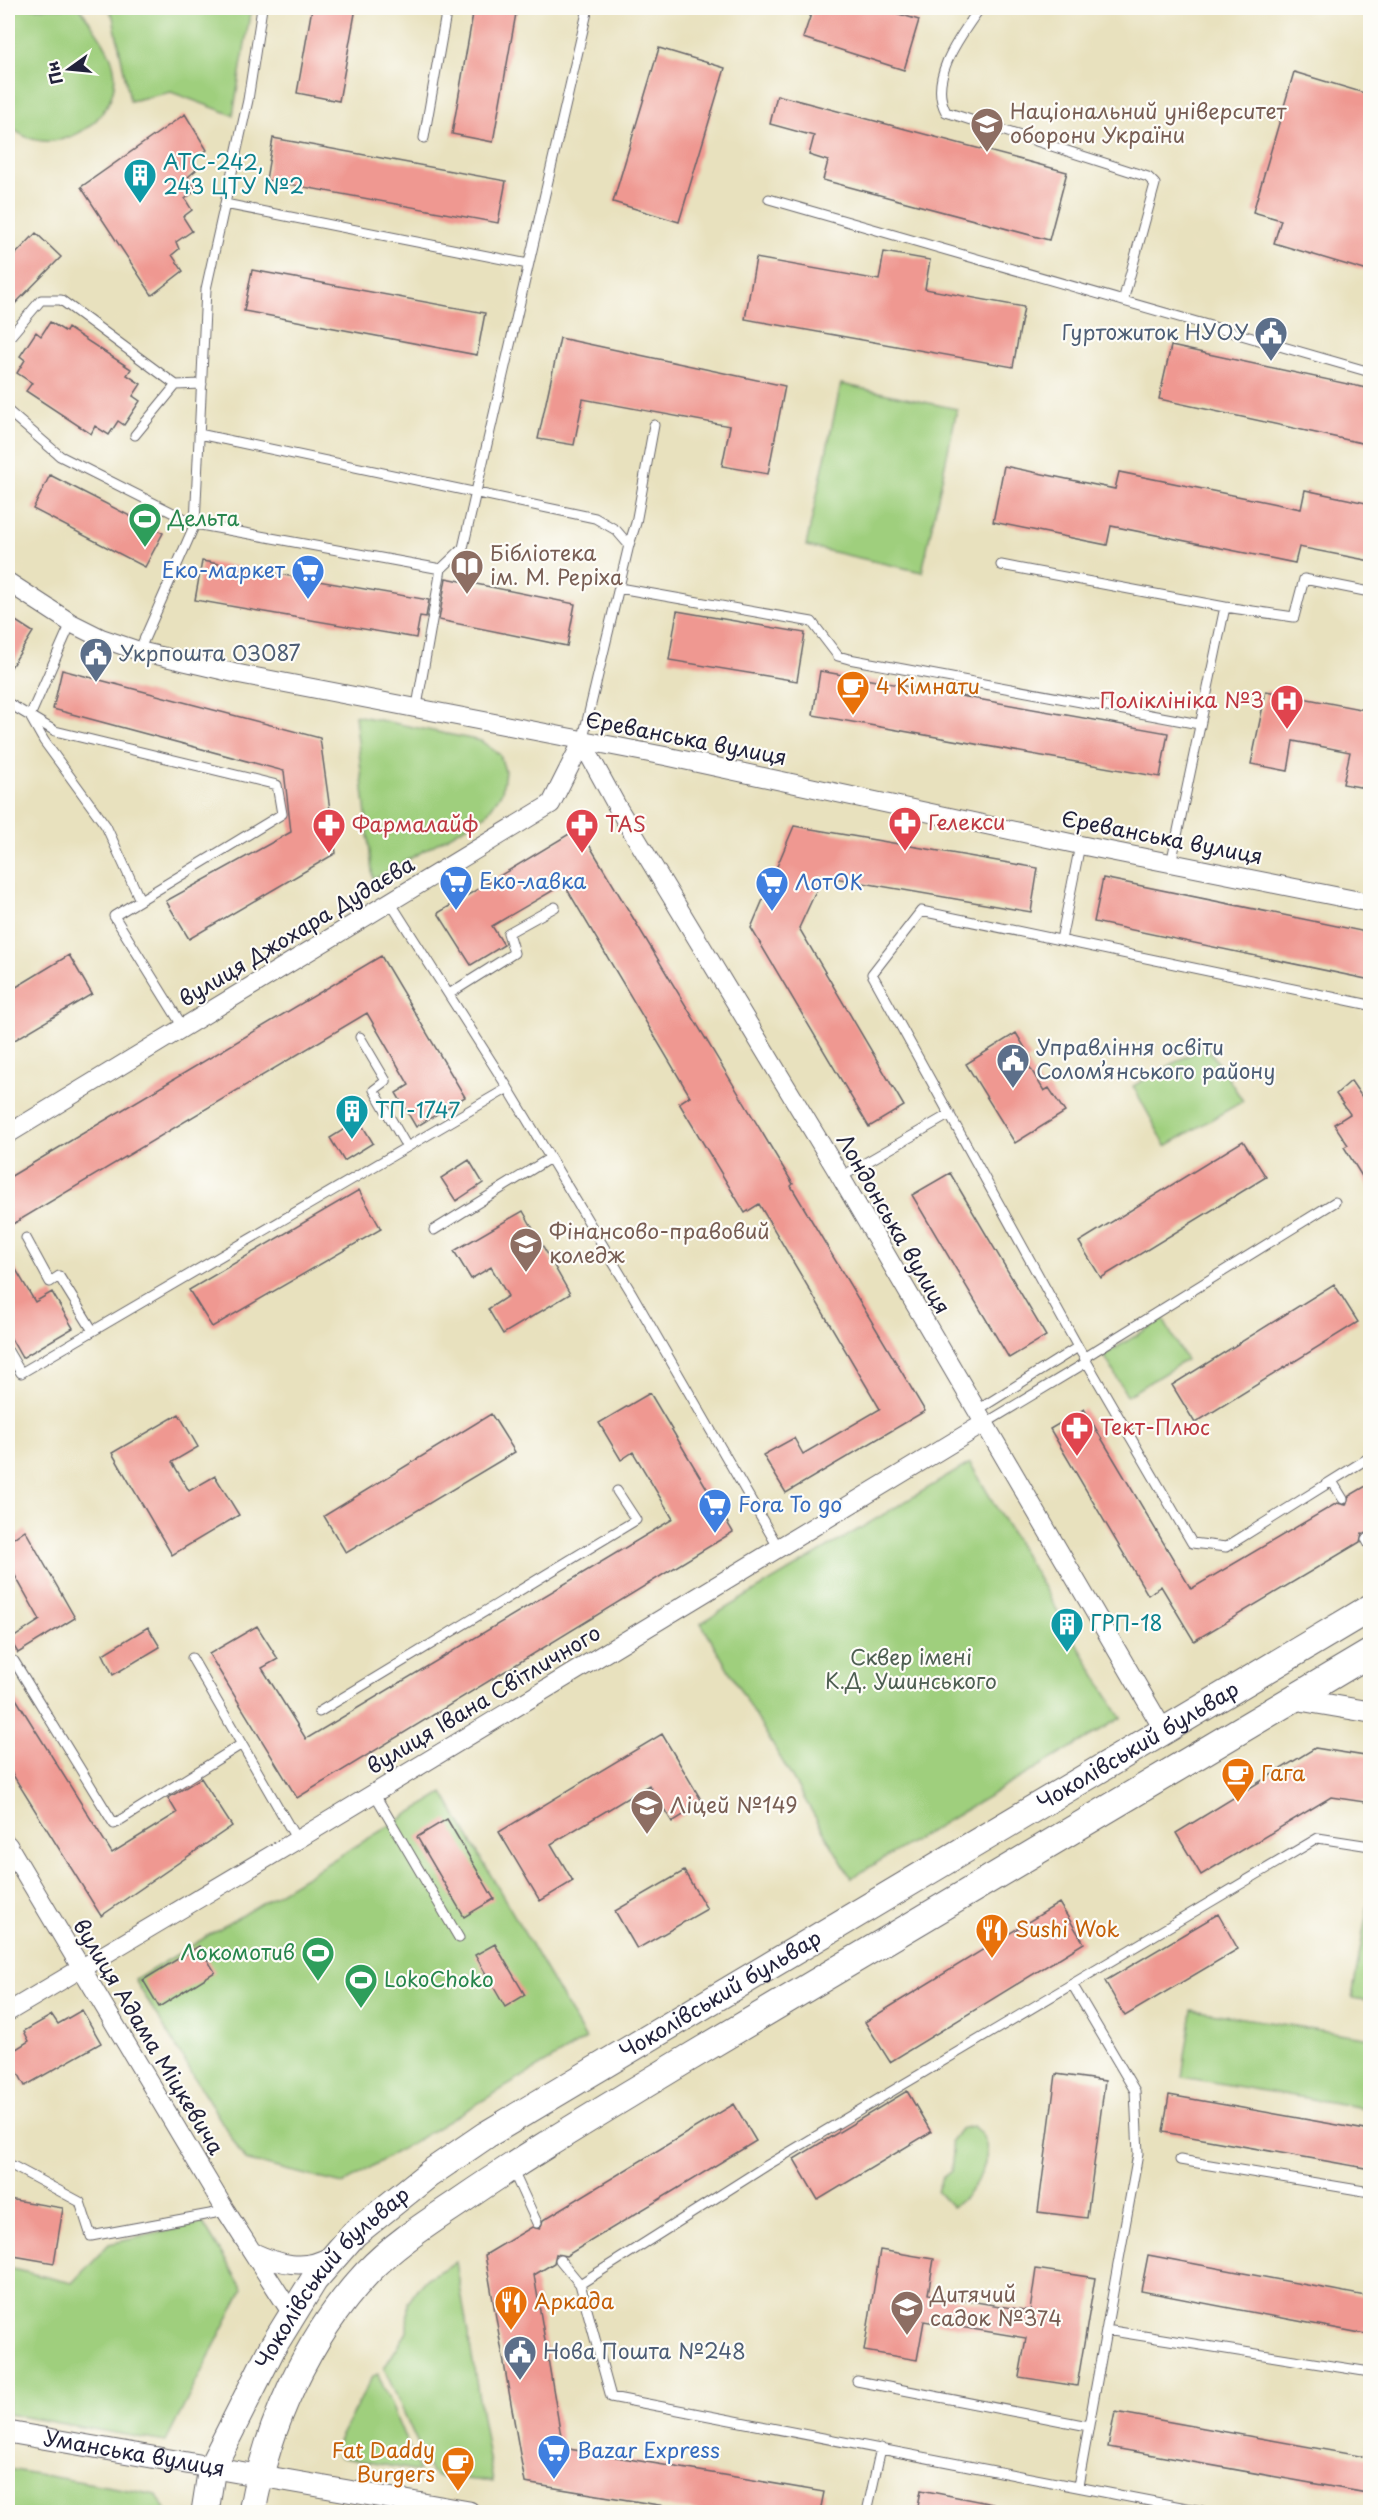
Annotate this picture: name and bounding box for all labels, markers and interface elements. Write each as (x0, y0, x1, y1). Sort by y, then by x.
north arrow (39, 39, 99, 99)
text: Пн (39, 59, 68, 87)
place label: Національний університет оборони України (1010, 94, 1288, 150)
school or university icon: Національний університет оборони України (969, 106, 1005, 153)
place label: АТС-242, 243 ЦТУ №2 (163, 145, 304, 201)
building icon: АТС-242, 243 ЦТУ №2 (122, 157, 158, 204)
place label: Гуртожиток НУОУ (1061, 315, 1248, 347)
public building icon: Гуртожиток НУОУ (1253, 315, 1289, 362)
sports icon: Дельта (127, 501, 163, 548)
place label: Дельта (167, 501, 240, 533)
place label: Бібліотека ім. М. Реріха (490, 536, 623, 592)
library icon: Бібліотека ім. М. Реріха (449, 548, 485, 595)
place label: Еко-маркет (161, 553, 286, 585)
supermarket icon: Еко-маркет (290, 553, 326, 600)
public building icon: Укрпошта 03087 (78, 636, 114, 683)
place label: Укрпошта 03087 (119, 636, 301, 668)
cafe icon: 4 Кімнати (835, 669, 871, 716)
place label: 4 Кімнати (876, 669, 980, 701)
place label: Поліклініка №3 (1099, 683, 1264, 715)
hospital icon: Поліклініка №3 (1269, 683, 1305, 730)
street label: Єреванська вулиця (583, 702, 790, 772)
street label: Єреванська вулиця (1059, 801, 1266, 871)
pharmacy icon: Гелекси (887, 805, 923, 852)
place label: Гелекси (928, 805, 1005, 837)
pharmacy icon: Фармалайф (311, 807, 347, 854)
place label: Фармалайф (352, 807, 479, 839)
pharmacy icon: TAS (564, 807, 600, 854)
place label: TAS (605, 807, 646, 839)
street label: вулиця Джохара Дудаєва (172, 847, 421, 1013)
supermarket icon: Еко-лавка (438, 864, 474, 911)
place label: Еко-лавка (479, 864, 586, 896)
supermarket icon: ЛотОК (754, 865, 790, 912)
place label: ЛотОК (795, 865, 863, 897)
place label: Управління освіти Солом’янського району (1036, 1030, 1275, 1086)
public building icon: Управління освіти Солом’янського району (995, 1042, 1031, 1089)
building icon: ТП-1747 (334, 1093, 370, 1140)
place label: ТП-1747 (375, 1093, 460, 1125)
street label: Лондонська вулиця (830, 1127, 960, 1319)
place label: Фінансово-правовий коледж (549, 1214, 770, 1270)
school or university icon: Фінансово-правовий коледж (508, 1226, 544, 1273)
pharmacy icon: Тект-Плюс (1059, 1410, 1095, 1457)
place label: Тект-Плюс (1100, 1410, 1210, 1442)
supermarket icon: Fora To go (697, 1487, 733, 1534)
place label: Fora To go (738, 1487, 842, 1519)
building icon: ГРП-18 (1049, 1606, 1085, 1653)
place label: ГРП-18 (1090, 1606, 1163, 1638)
street label: вулиця Івана Світличного (360, 1616, 606, 1781)
park label: Сквер імені К.Д. Ушинського (825, 1640, 997, 1696)
street label: Чоколівський бульвар (1030, 1672, 1244, 1817)
cafe icon: Гага (1220, 1756, 1256, 1803)
place label: Гага (1261, 1756, 1306, 1788)
school or university icon: Ліцей №149 (629, 1788, 665, 1835)
place label: Ліцей №149 (670, 1788, 798, 1820)
street label: вулиця Адама Міцкевича (66, 1912, 233, 2161)
restaurant icon: Sushi Wok (974, 1912, 1010, 1959)
place label: Sushi Wok (1015, 1912, 1120, 1944)
street label: Чоколівський бульвар (612, 1921, 827, 2066)
place label: Локомотив (180, 1935, 295, 1967)
sports icon: Локомотив (300, 1935, 336, 1982)
sports icon: LokoChoko (343, 1962, 379, 2009)
place label: LokoChoko (384, 1962, 494, 1994)
street label: Чоколівський бульвар (246, 2178, 415, 2374)
place label: Дитячий садок №374 (929, 2277, 1062, 2333)
restaurant icon: Аркада (493, 2284, 529, 2331)
place label: Аркада (534, 2284, 615, 2316)
school or university icon: Дитячий садок №374 (889, 2289, 925, 2336)
public building icon: Нова Пошта №248 (502, 2334, 538, 2381)
place label: Нова Пошта №248 (543, 2334, 746, 2366)
street label: Уманська вулиця (42, 2421, 227, 2483)
place label: Fat Daddy Burgers (331, 2433, 435, 2489)
supermarket icon: Bazar Express (536, 2433, 572, 2480)
place label: Bazar Express (577, 2433, 720, 2465)
cafe icon: Fat Daddy Burgers (440, 2445, 476, 2492)

